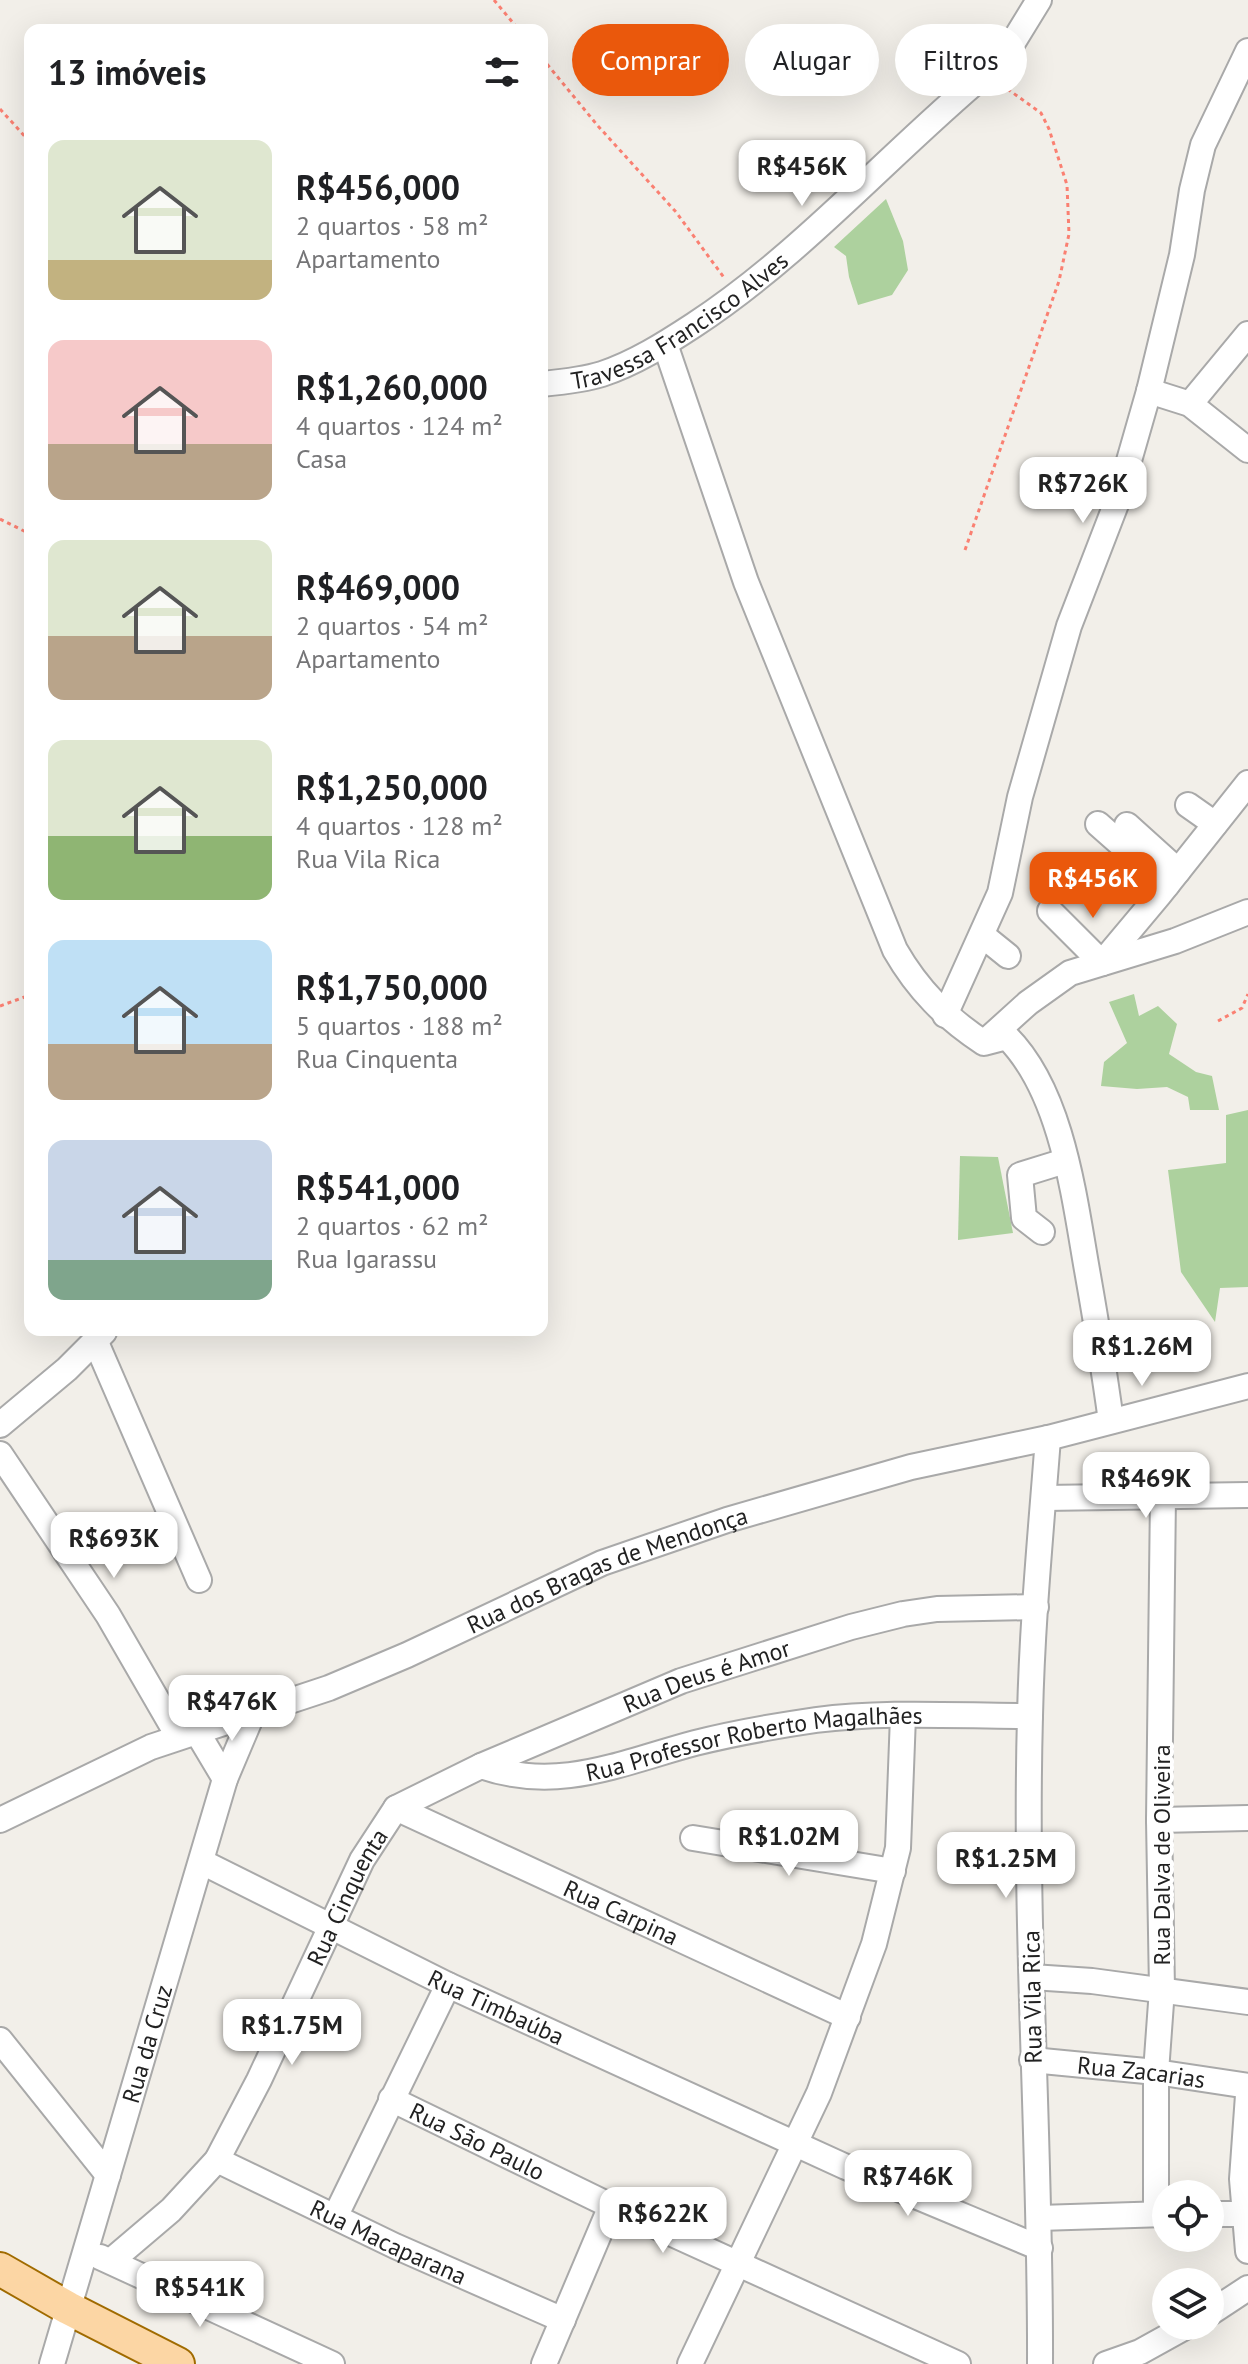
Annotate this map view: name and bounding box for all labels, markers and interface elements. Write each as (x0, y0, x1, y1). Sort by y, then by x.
chip: Comprar (572, 24, 729, 96)
chip: Alugar (745, 24, 879, 96)
chip: Filtros (895, 24, 1027, 96)
text: 13 imóveis (48, 50, 206, 94)
icon: filters (480, 50, 524, 94)
pin: R$456K (737, 140, 867, 208)
text: R$456K (757, 149, 847, 182)
text: R$456,000 (296, 165, 460, 209)
icon: home (112, 172, 208, 268)
text: 2 quartos · 58 m² (296, 209, 488, 242)
text: Apartamento (296, 242, 441, 275)
street label: Travessa Francisco Alves (569, 245, 794, 396)
text: R$1,260,000 (296, 365, 488, 409)
icon: home (112, 372, 208, 468)
text: 4 quartos · 124 m² (296, 409, 503, 442)
text: Casa (296, 442, 347, 475)
pin: R$726K (1018, 457, 1148, 525)
text: R$726K (1038, 466, 1128, 499)
text: R$469,000 (296, 565, 460, 609)
icon: home (112, 572, 208, 668)
text: 2 quartos · 54 m² (296, 609, 488, 642)
text: Apartamento (296, 642, 441, 675)
text: R$1,250,000 (296, 765, 488, 809)
icon: home (112, 772, 208, 868)
text: 4 quartos · 128 m² (296, 809, 503, 842)
text: Rua Vila Rica (296, 842, 441, 875)
pin: R$456K (1028, 852, 1158, 920)
text: R$456K (1048, 861, 1138, 894)
text: R$1,750,000 (296, 965, 488, 1009)
icon: home (112, 972, 208, 1068)
text: 5 quartos · 188 m² (296, 1009, 503, 1042)
text: Rua Cinquenta (296, 1042, 458, 1075)
text: R$541,000 (296, 1165, 460, 1209)
icon: home (112, 1172, 208, 1268)
text: 2 quartos · 62 m² (296, 1209, 488, 1242)
text: Rua Igarassu (296, 1242, 437, 1275)
pin: R$1.26M (1068, 1320, 1216, 1388)
text: R$1.26M (1091, 1329, 1193, 1362)
pin: R$469K (1081, 1452, 1211, 1520)
text: R$469K (1101, 1461, 1191, 1494)
street label: Rua dos Bragas de Mendonça (462, 1499, 751, 1640)
pin: R$693K (49, 1512, 179, 1580)
text: R$693K (69, 1521, 159, 1554)
street label: Rua Deus é Amor (618, 1632, 794, 1719)
pin: R$476K (167, 1675, 297, 1743)
text: R$476K (187, 1684, 277, 1717)
street label: Rua Professor Roberto Magalhães (583, 1699, 923, 1788)
street label: Rua Dalva de Oliveira (1146, 1744, 1177, 1966)
pin: R$1.02M (715, 1810, 863, 1878)
text: R$1.02M (738, 1819, 840, 1852)
street label: Rua Cinquenta (299, 1822, 394, 1971)
pin: R$1.25M (932, 1832, 1080, 1900)
text: R$1.25M (955, 1841, 1057, 1874)
street label: Rua Carpina (559, 1872, 683, 1952)
street label: Rua Vila Rica (1015, 1930, 1049, 2064)
street label: Rua Timbaúba (423, 1962, 569, 2052)
street label: Rua da Cruz (115, 1981, 179, 2106)
pin: R$1.75M (218, 1999, 366, 2067)
text: R$1.75M (241, 2008, 343, 2041)
street label: Rua Zacarias (1076, 2049, 1207, 2095)
street label: Rua São Paulo (405, 2095, 550, 2187)
pin: R$746K (843, 2150, 973, 2218)
text: R$746K (863, 2159, 953, 2192)
map controls (1152, 2180, 1224, 2340)
button: locate (1152, 2180, 1224, 2252)
pin: R$622K (598, 2187, 728, 2255)
street label: Rua Macaparana (305, 2192, 472, 2291)
text: R$622K (618, 2196, 708, 2229)
pin: R$541K (135, 2261, 265, 2329)
button: layers (1152, 2268, 1224, 2340)
text: R$541K (155, 2270, 245, 2303)

